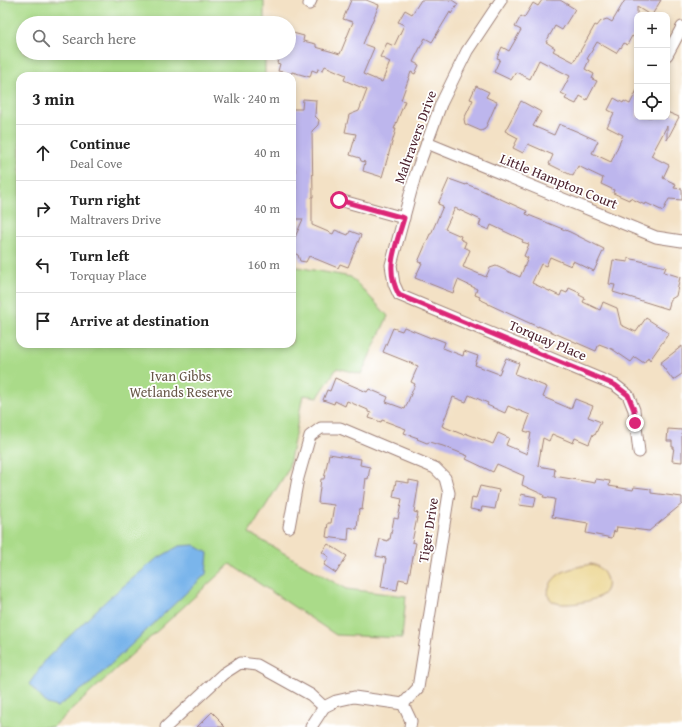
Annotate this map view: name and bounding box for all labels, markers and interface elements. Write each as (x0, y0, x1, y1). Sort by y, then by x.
map controls (634, 12, 670, 120)
button: + (634, 12, 670, 48)
search box (16, 16, 296, 60)
icon: search (30, 27, 52, 49)
text: Search here (62, 28, 136, 49)
button: − (634, 48, 670, 84)
button: locate (634, 84, 670, 120)
text: 3 min (32, 86, 74, 111)
street label: Maltravers Drive (389, 87, 441, 186)
text: Walk · 240 m (213, 89, 280, 108)
text: Continue (70, 133, 131, 154)
icon: ahead (32, 142, 54, 164)
text: 40 m (254, 143, 280, 162)
street label: Little Hampton Court (497, 148, 621, 214)
text: Deal Cove (70, 154, 122, 173)
text: Turn right (70, 189, 141, 210)
route start (330, 191, 348, 209)
icon: right (32, 198, 54, 220)
text: 40 m (254, 199, 280, 218)
text: Maltravers Drive (70, 210, 161, 229)
text: Turn left (70, 245, 129, 266)
icon: left (32, 254, 54, 276)
text: 160 m (248, 255, 280, 274)
text: Torquay Place (70, 266, 147, 285)
icon: arrive (32, 310, 54, 332)
text: Arrive at destination (70, 310, 209, 331)
street label: Torquay Place (506, 315, 590, 365)
park label: Ivan Gibbs Wetlands Reserve (129, 366, 233, 402)
route end (626, 414, 644, 432)
street label: Tiger Drive (413, 496, 443, 564)

